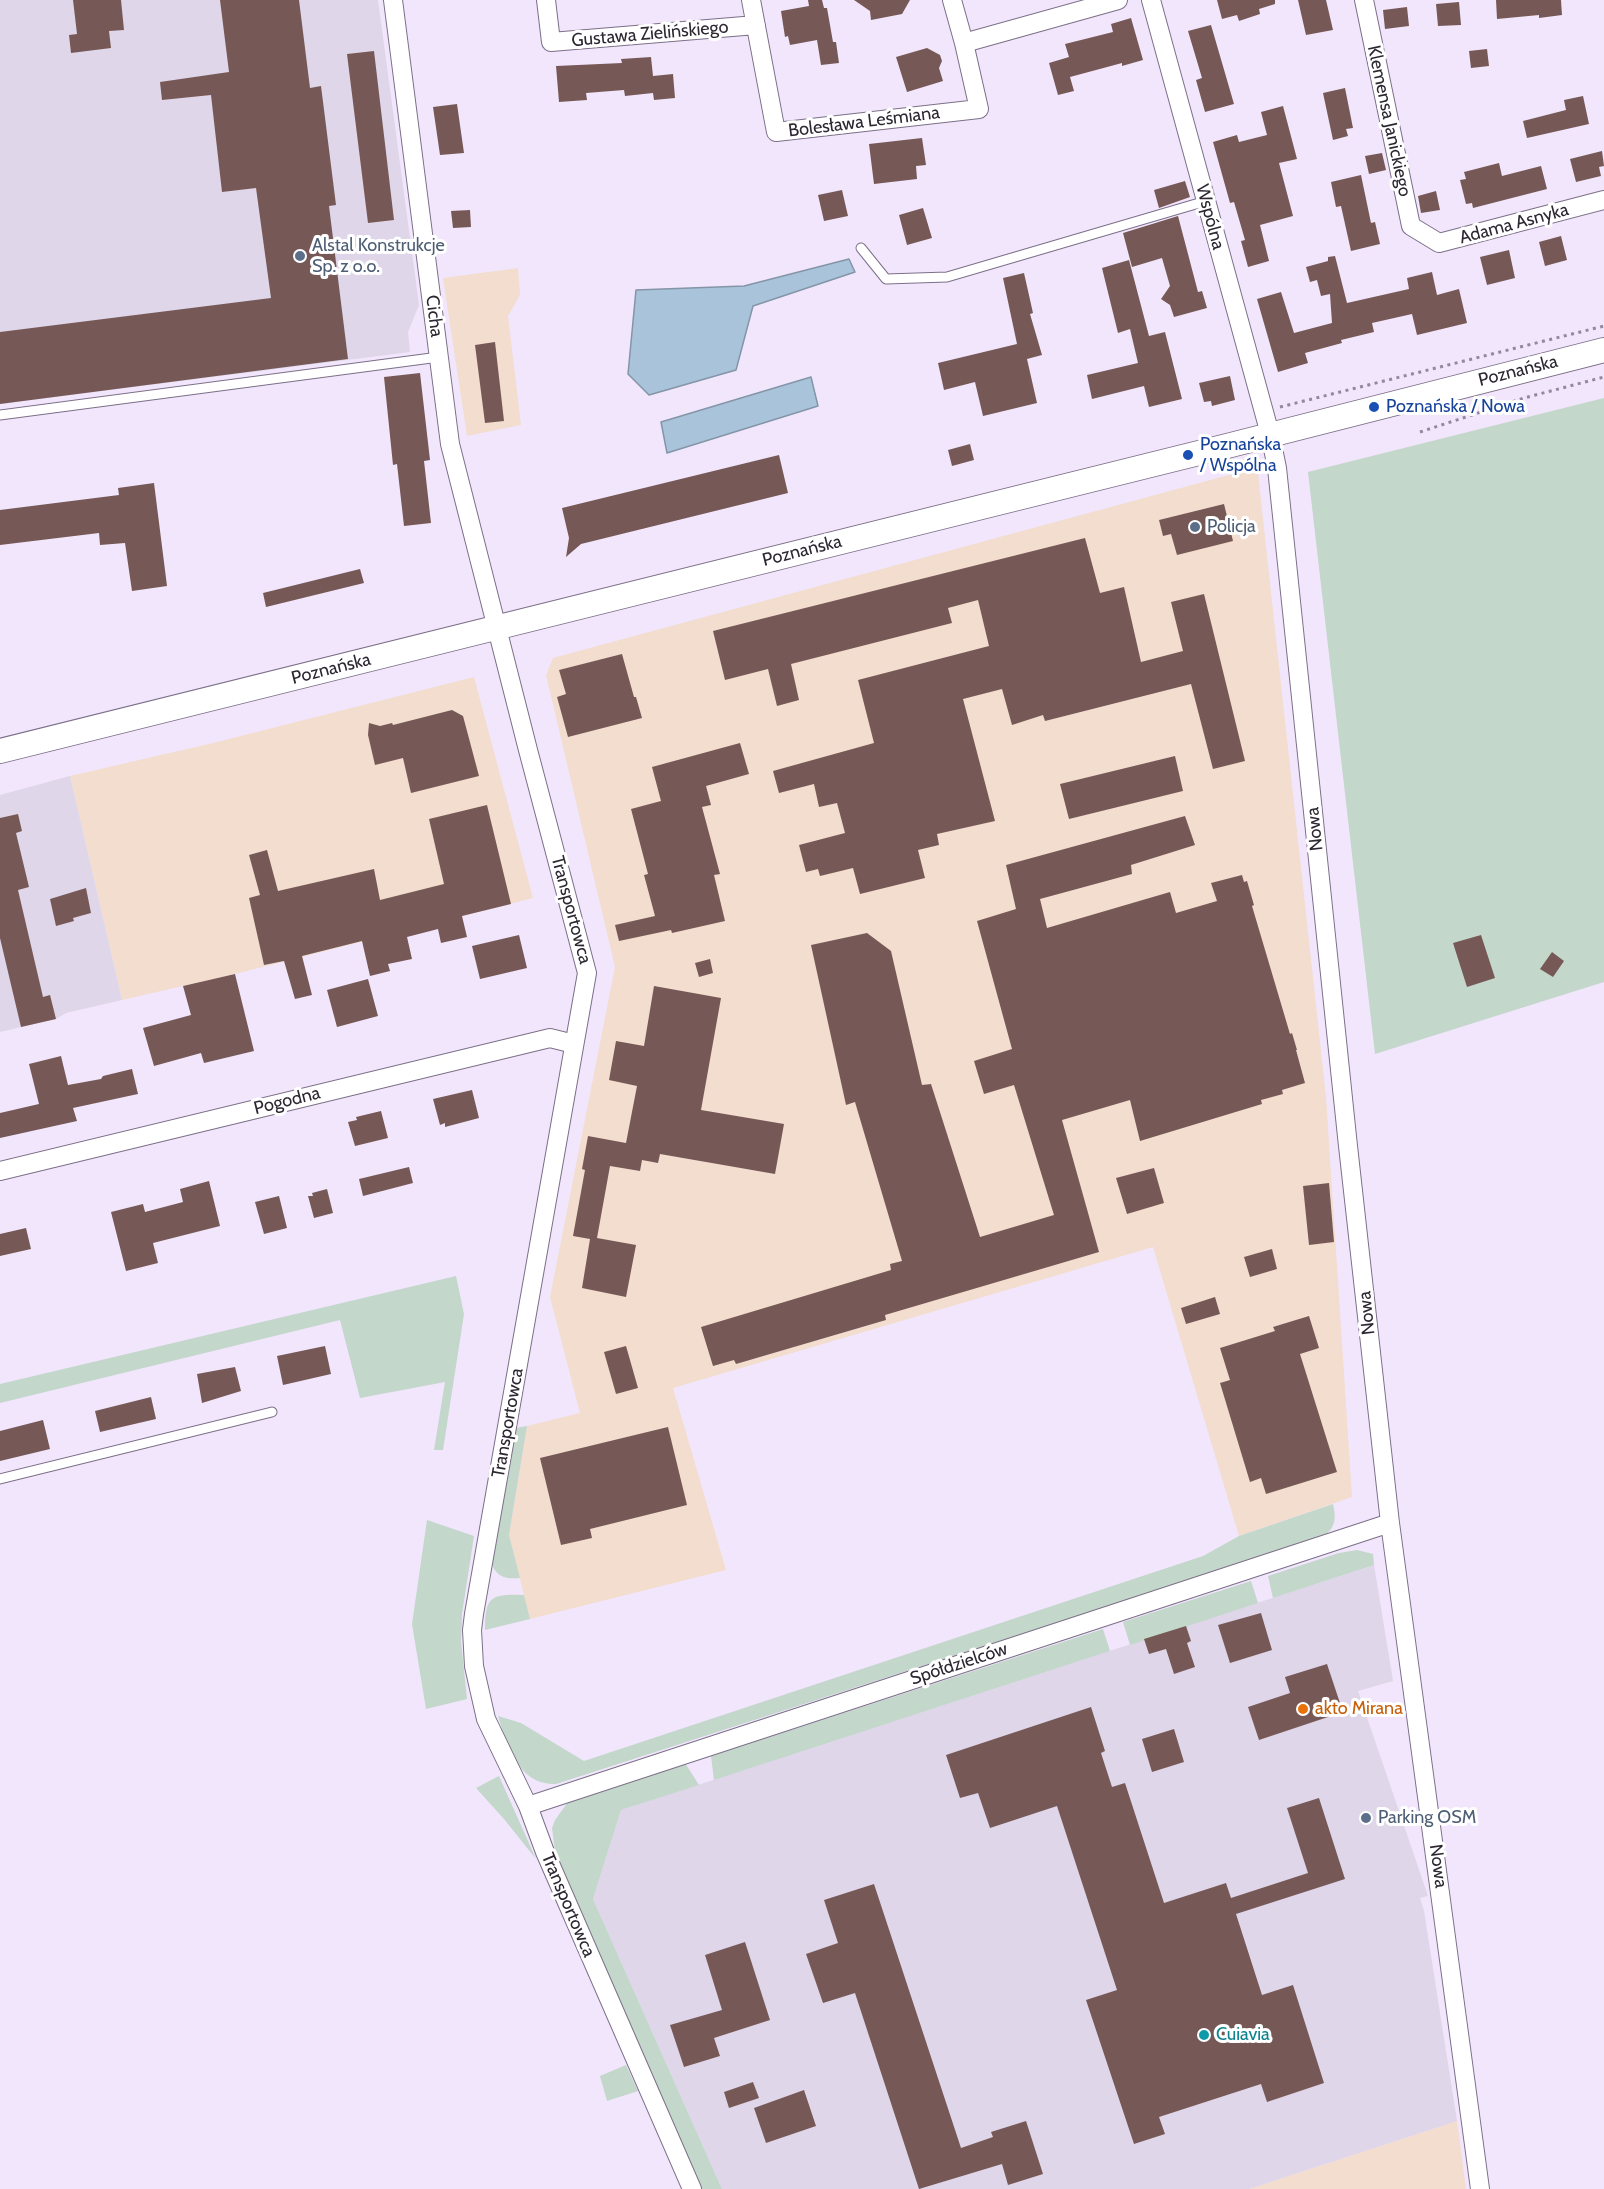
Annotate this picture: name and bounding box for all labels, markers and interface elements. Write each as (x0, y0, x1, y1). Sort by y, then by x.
street label: Gustawa Zielińskiego (571, 16, 729, 52)
street label: Klemensa Janickiego (1362, 44, 1416, 198)
street label: Bolesława Leśmiana (787, 102, 941, 142)
street label: Wspólna (1191, 182, 1229, 252)
street label: Adama Asnyka (1457, 199, 1571, 249)
place label: Alstal Konstrukcje Sp. z o.o. (312, 235, 445, 278)
marker: Alstal Konstrukcje Sp. z o.o. (293, 249, 307, 263)
street label: Cicha (421, 294, 447, 338)
street label: Poznańska (1476, 351, 1560, 391)
place label: Poznańska / Nowa (1386, 396, 1525, 418)
marker: Poznańska / Nowa (1367, 400, 1381, 414)
place label: Poznańska / Wspólna (1200, 434, 1281, 476)
marker: Poznańska / Wspólna (1181, 448, 1195, 462)
place label: Policja (1207, 516, 1256, 538)
marker: Policja (1188, 520, 1202, 534)
street label: Poznańska (760, 531, 844, 571)
street label: Poznańska (289, 649, 373, 689)
street label: Nowa (1302, 806, 1328, 852)
street label: Transportowca (546, 854, 596, 966)
street label: Pogodna (252, 1082, 322, 1120)
street label: Nowa (1354, 1290, 1380, 1336)
street label: Transportowca (488, 1367, 528, 1479)
street label: Spółdzielców (908, 1638, 1010, 1690)
place label: akto Mirana (1315, 1698, 1403, 1720)
marker: akto Mirana (1296, 1702, 1310, 1716)
place label: Parking OSM (1378, 1807, 1476, 1829)
marker: Parking OSM (1359, 1811, 1373, 1825)
street label: Nowa (1424, 1843, 1452, 1889)
street label: Transportowca (536, 1850, 600, 1960)
place label: Cuiavia (1216, 2024, 1270, 2046)
marker: Cuiavia (1197, 2028, 1211, 2042)

